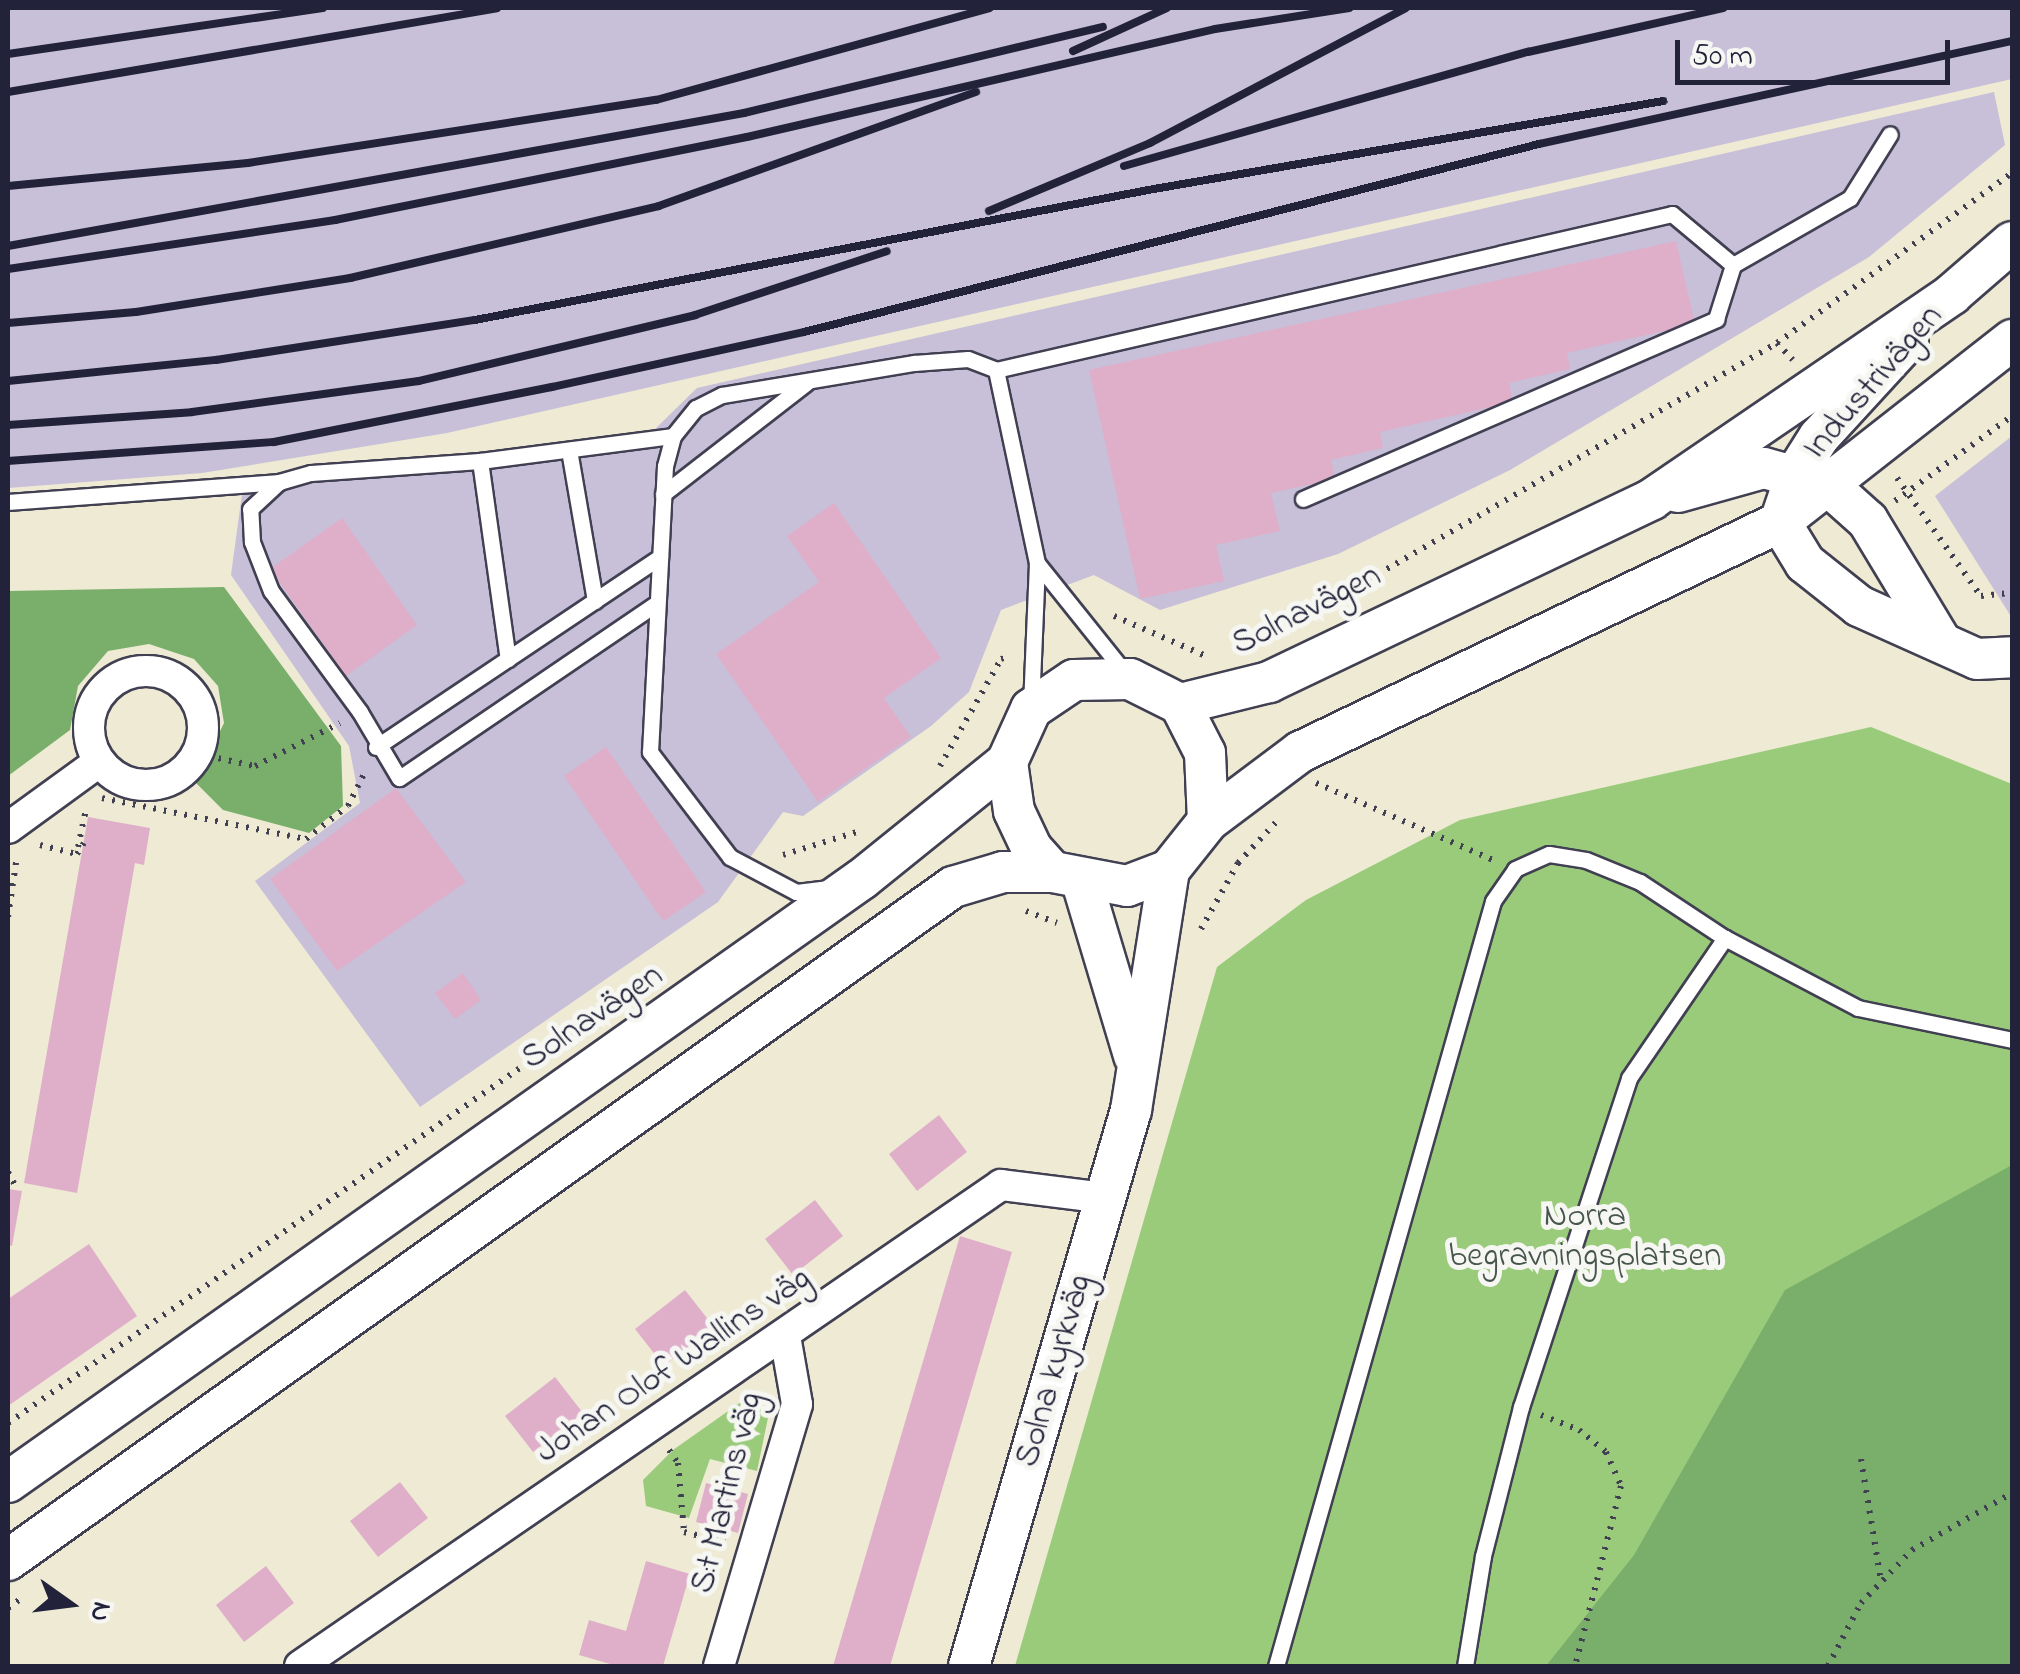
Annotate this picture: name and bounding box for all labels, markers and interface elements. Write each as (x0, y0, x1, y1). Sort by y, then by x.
scale bar (1680, 20, 1955, 82)
text: 50 m (1692, 35, 1753, 79)
street label: Industrivägen (1795, 297, 1953, 469)
street label: Solnavägen (1225, 556, 1389, 666)
street label: Solnavägen (514, 955, 672, 1081)
park label: Norra begravningsplatsen (1449, 1196, 1721, 1278)
street label: Johan Olof Wallins väg (528, 1258, 820, 1474)
street label: Solna kyrkväg (1007, 1270, 1103, 1472)
street label: S:t Martins väg (683, 1388, 773, 1598)
north arrow (20, 1554, 120, 1654)
text: N (77, 1597, 122, 1626)

